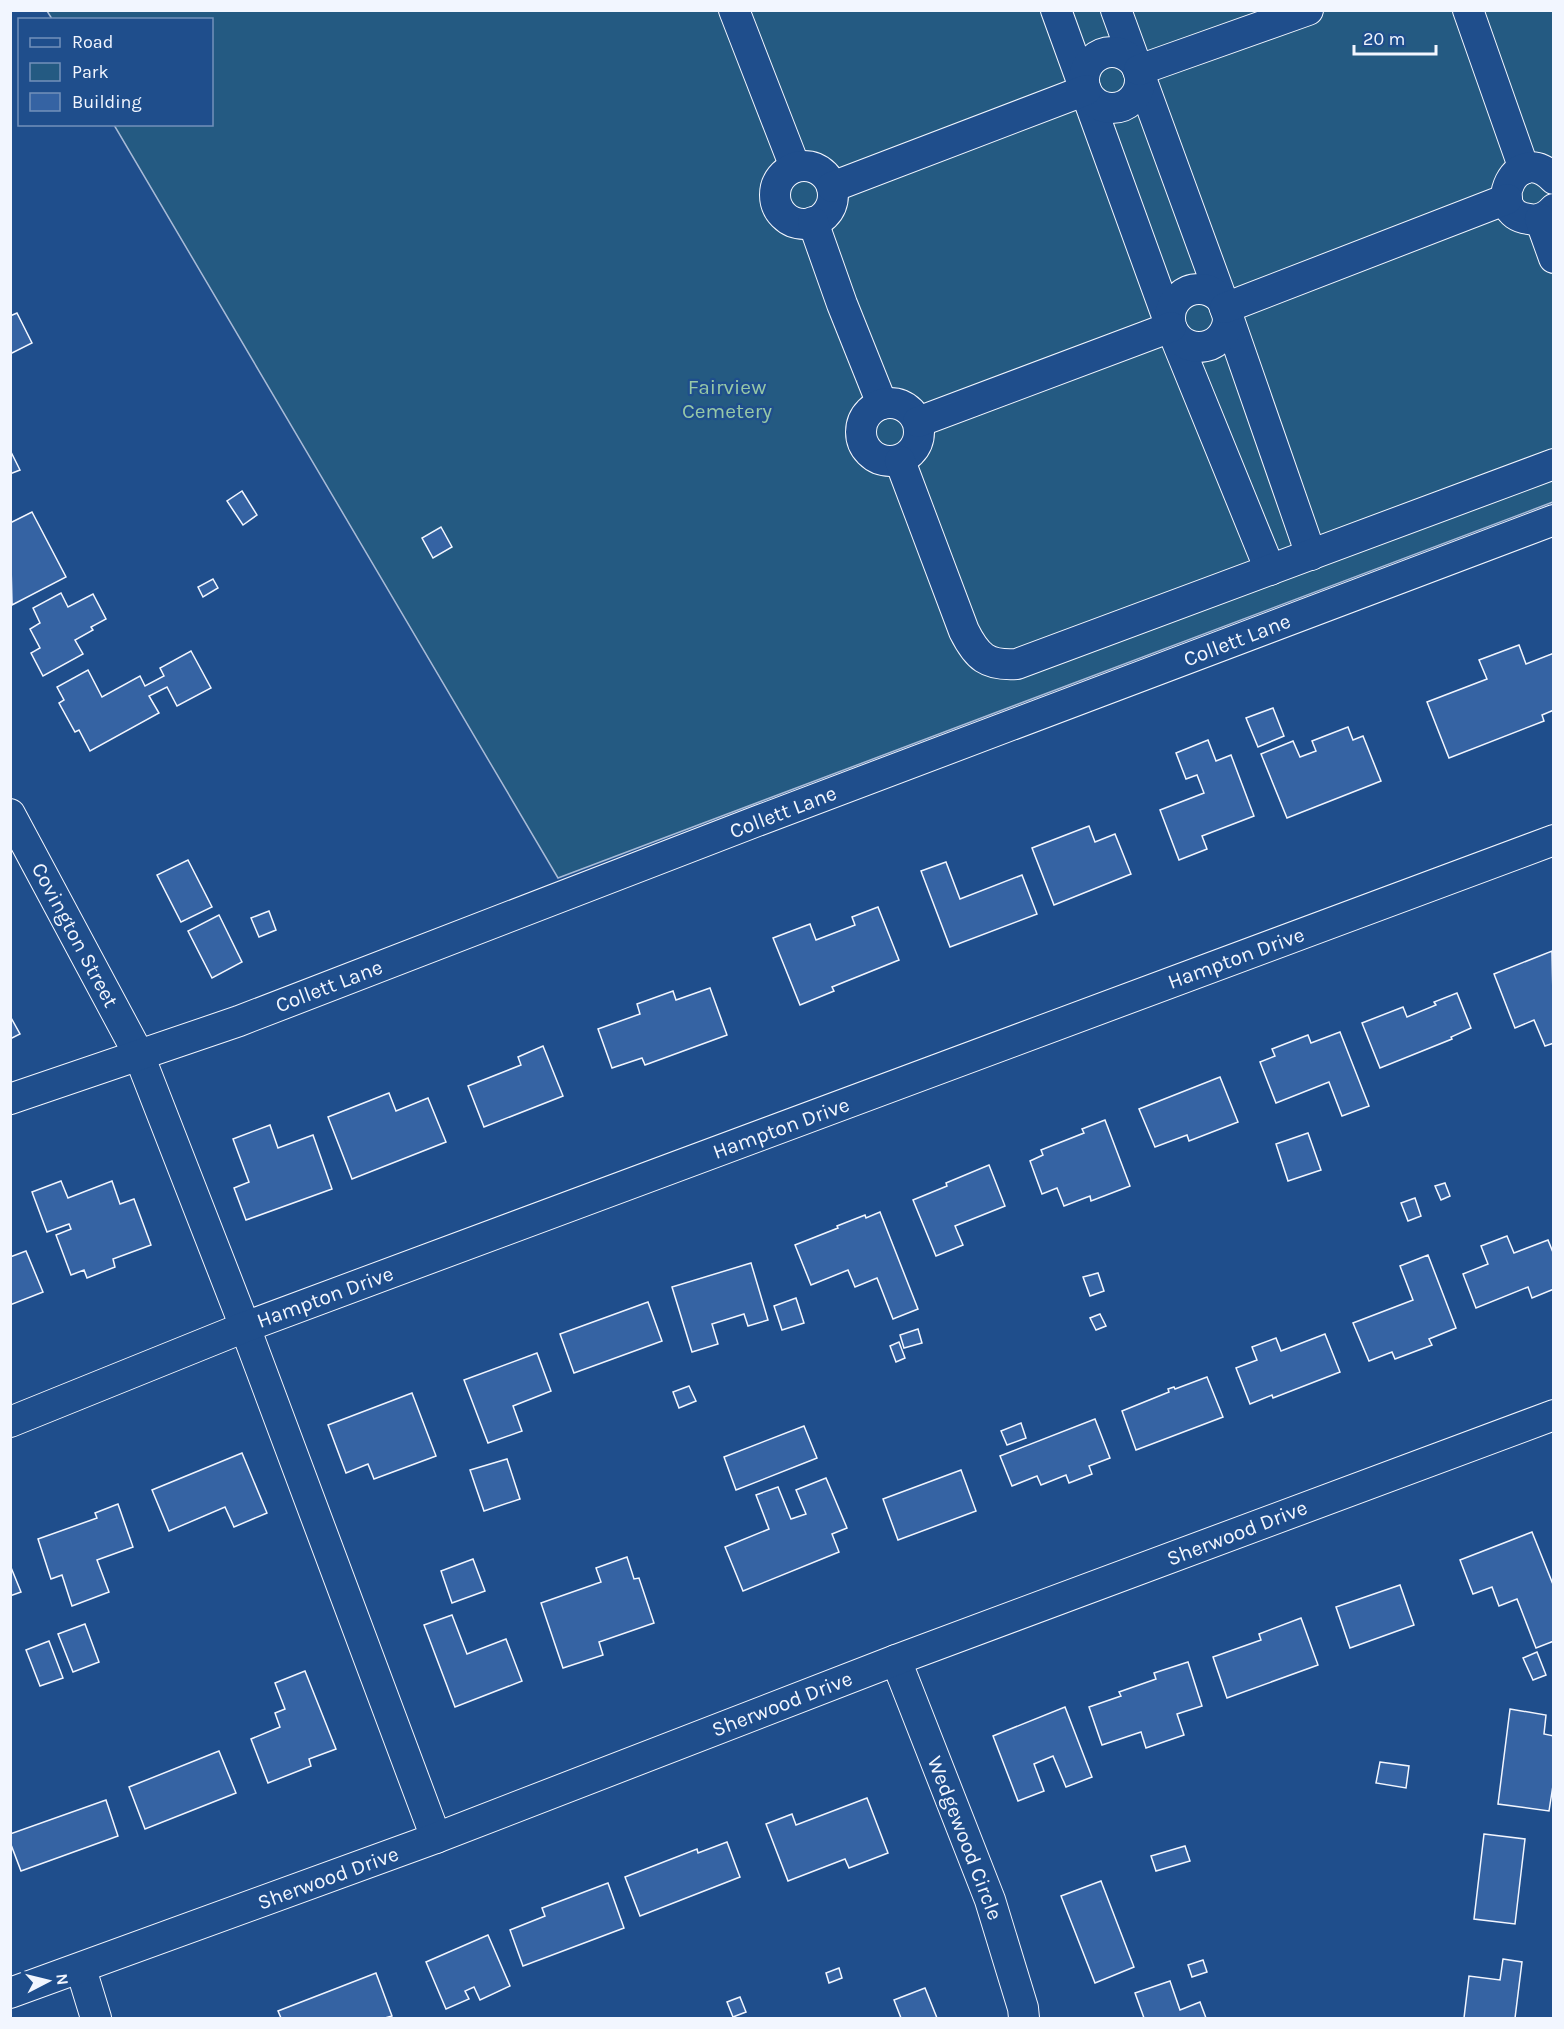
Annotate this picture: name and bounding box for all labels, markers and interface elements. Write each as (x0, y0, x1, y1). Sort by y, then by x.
legend (18, 18, 213, 126)
scale bar (1354, 18, 1436, 56)
text: 20 m (1363, 28, 1405, 50)
text: Road (72, 31, 113, 53)
text: Park (72, 61, 109, 83)
text: Building (72, 91, 142, 113)
park label: Fairview Cemetery (682, 375, 772, 423)
street label: Collett Lane (1180, 609, 1294, 671)
street label: Collett Lane (726, 781, 840, 843)
street label: Covington Street (27, 859, 123, 1012)
street label: Hampton Drive (1164, 922, 1308, 994)
street label: Collett Lane (272, 955, 386, 1017)
street label: Hampton Drive (709, 1092, 853, 1164)
street label: Hampton Drive (253, 1261, 397, 1333)
street label: Sherwood Drive (1163, 1495, 1311, 1571)
street label: Sherwood Drive (708, 1666, 856, 1742)
street label: Wedgewood Circle (923, 1753, 1007, 1923)
street label: Sherwood Drive (254, 1841, 402, 1915)
north arrow (18, 1951, 78, 2011)
text: N (52, 1972, 73, 1986)

